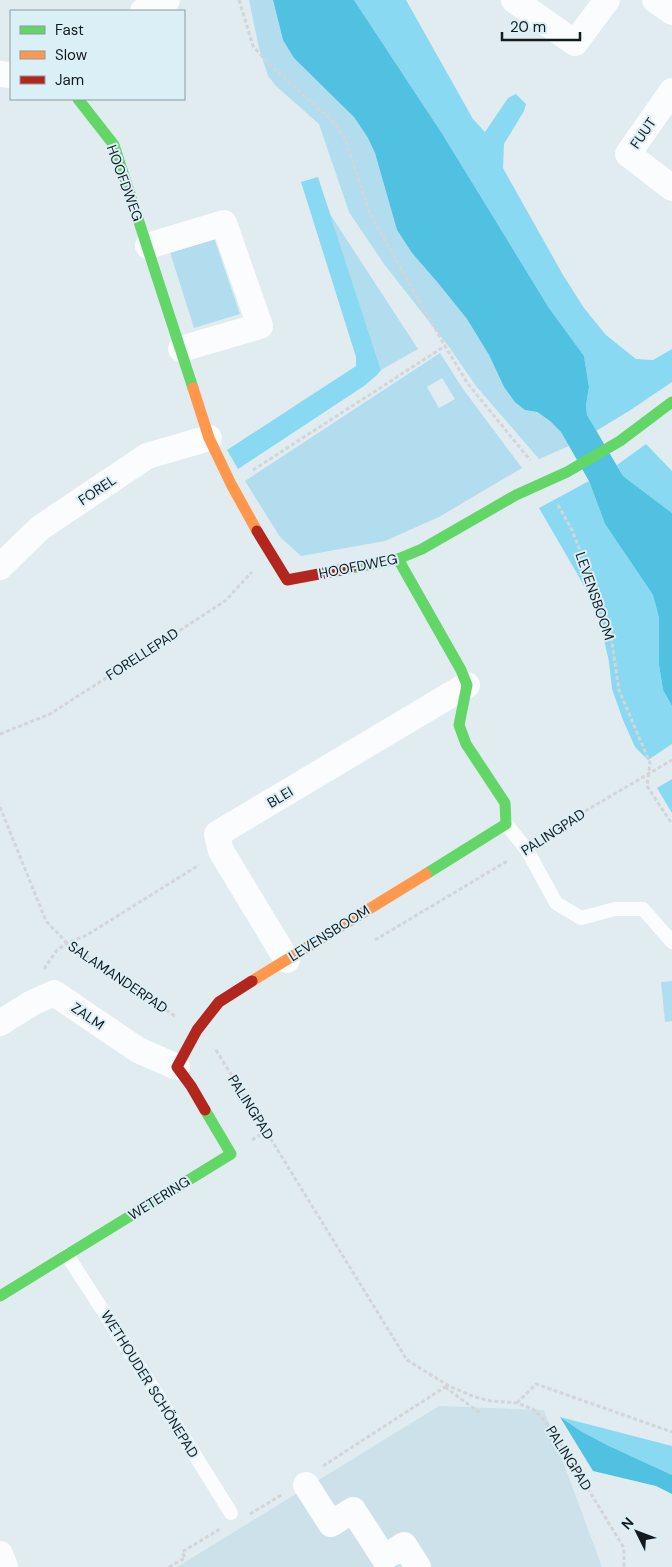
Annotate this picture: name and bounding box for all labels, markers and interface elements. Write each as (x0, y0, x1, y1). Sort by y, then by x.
legend (10, 10, 185, 100)
scale bar (502, 10, 580, 42)
text: 20 m (510, 17, 546, 37)
text: Fast (55, 20, 84, 40)
text: Slow (55, 45, 88, 65)
text: Jam (55, 70, 84, 90)
street label: FUUT (626, 114, 660, 152)
street label: HOOFDWEG (103, 142, 147, 224)
street label: FOREL (75, 471, 119, 509)
street label: LEVENSBOOM (571, 549, 619, 643)
street label: HOOFDWEG (317, 550, 399, 582)
street label: FORELLEPAD (102, 624, 182, 684)
street label: BLEI (264, 782, 296, 812)
street label: PALINGPAD (518, 805, 588, 859)
street label: LEVENSBOOM (285, 901, 373, 965)
street label: SALAMANDERPAD (65, 937, 171, 1017)
street label: ZALM (68, 998, 108, 1034)
street label: PALINGPAD (224, 1071, 278, 1143)
street label: WETERING (125, 1172, 193, 1224)
street label: WETHOUDER SCHÖNEPAD (97, 1307, 203, 1461)
street label: PALINGPAD (542, 1422, 596, 1494)
north arrow (612, 1507, 662, 1557)
text: N (617, 1513, 637, 1533)

